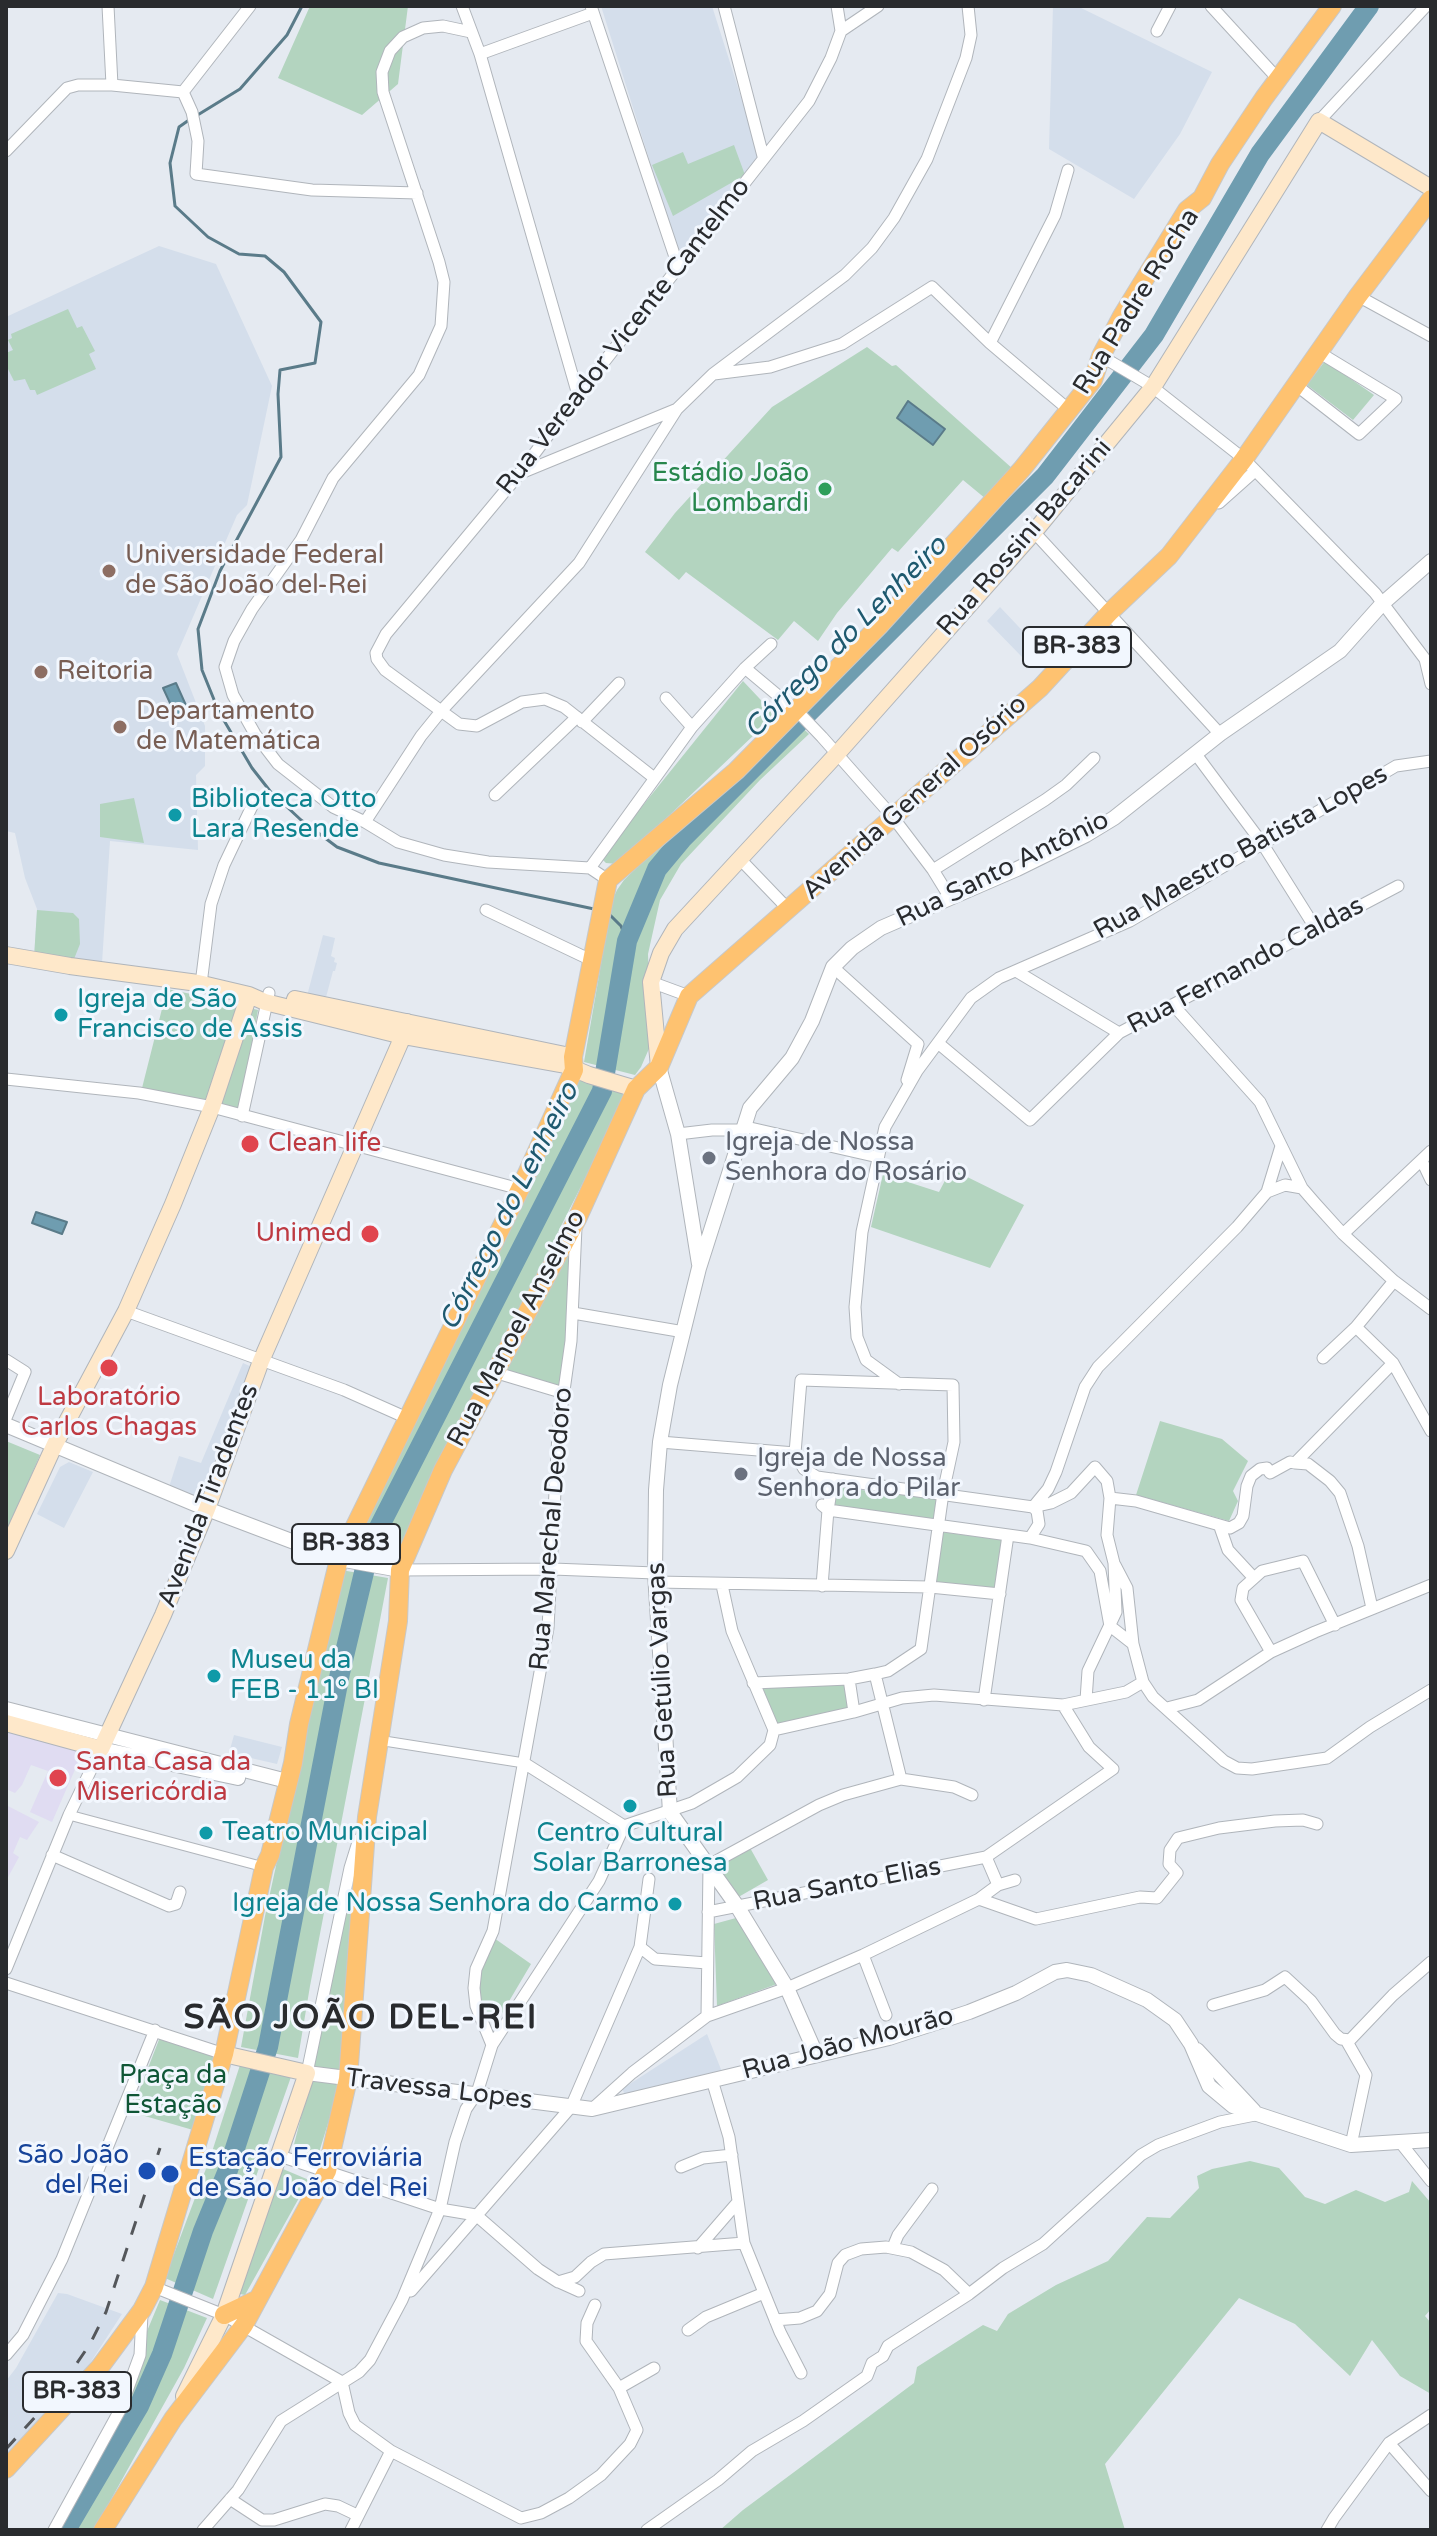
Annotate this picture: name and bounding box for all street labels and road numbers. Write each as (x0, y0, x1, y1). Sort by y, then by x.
street label: Rua Vereador Vicente Cantelmo (491, 172, 757, 502)
street label: Rua Padre Rocha (1067, 203, 1207, 401)
street label: Rua Rossini Bacarini (931, 433, 1119, 643)
road number: BR-383 (1023, 627, 1131, 667)
street label: Avenida General Osório (796, 689, 1034, 907)
street label: Rua Maestro Batista Lopes (1089, 759, 1393, 947)
street label: Rua Santo Antônio (892, 805, 1114, 935)
street label: Rua Fernando Caldas (1123, 890, 1369, 1042)
street label: Rua Manoel Anselmo (441, 1205, 593, 1453)
street label: Avenida Tiradentes (152, 1380, 266, 1612)
street label: Rua Marechal Deodoro (524, 1386, 580, 1672)
road number: BR-383 (292, 1524, 400, 1564)
street label: Rua Getúlio Vargas (641, 1562, 685, 1798)
street label: Rua Santo Elias (750, 1851, 944, 1919)
street label: Rua João Mourão (739, 2001, 957, 2087)
street label: Travessa Lopes (344, 2063, 534, 2117)
road number: BR-383 (23, 2372, 131, 2412)

